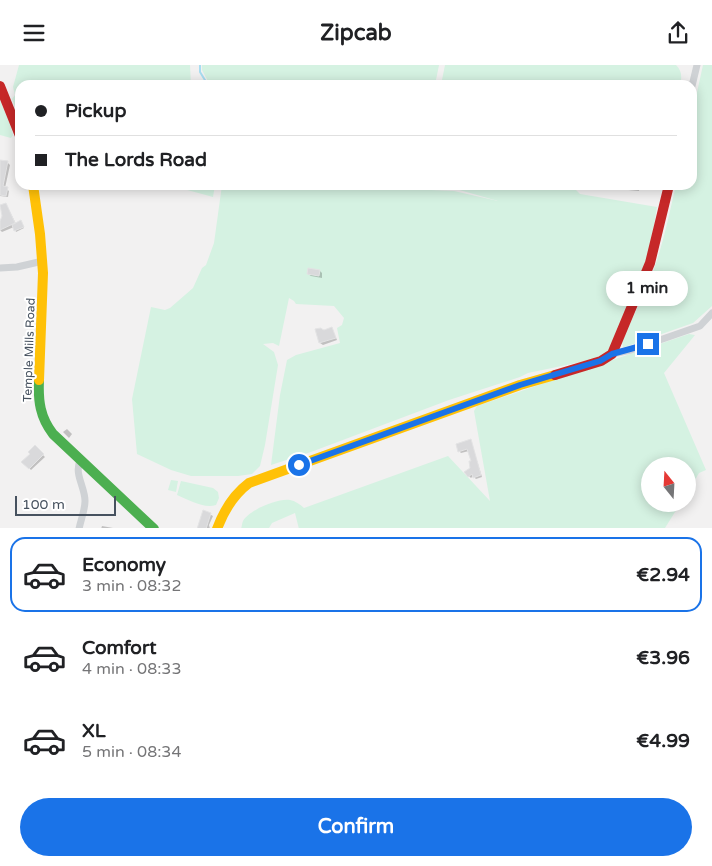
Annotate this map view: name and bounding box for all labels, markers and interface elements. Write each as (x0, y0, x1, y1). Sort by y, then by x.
icon: menu (20, 19, 48, 47)
icon: share (664, 19, 692, 47)
text: Zipcab (320, 20, 392, 46)
text: Pickup (65, 100, 126, 122)
text: The Lords Road (65, 149, 207, 171)
callout: 1 min (607, 271, 689, 307)
text: 1 min (626, 278, 668, 298)
street label: Temple Mills Road (20, 298, 38, 402)
route end (637, 333, 659, 355)
route start (288, 454, 310, 476)
north arrow (641, 457, 696, 513)
map controls (641, 457, 696, 512)
scale bar (15, 493, 116, 517)
text: 100 m (22, 496, 65, 513)
icon: car (22, 552, 67, 597)
text: Economy (82, 554, 166, 576)
text: €2.94 (636, 564, 690, 586)
text: 3 min · 08:32 (82, 576, 181, 596)
icon: car (22, 635, 67, 680)
text: Comfort (82, 637, 156, 659)
text: €3.96 (636, 647, 690, 669)
text: 4 min · 08:33 (82, 659, 181, 679)
icon: car (22, 718, 67, 763)
text: XL (82, 720, 106, 742)
text: €4.99 (636, 730, 690, 752)
text: 5 min · 08:34 (82, 742, 181, 762)
button: Confirm (20, 798, 692, 856)

